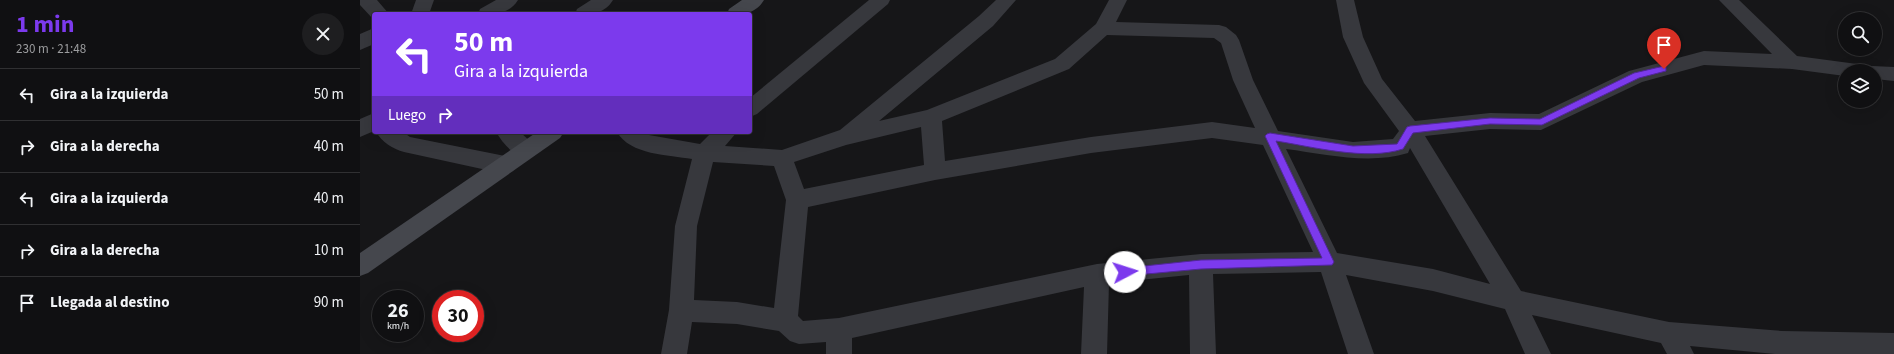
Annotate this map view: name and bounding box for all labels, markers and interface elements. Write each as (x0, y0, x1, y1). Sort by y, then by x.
text: 1 min (16, 7, 74, 42)
map controls (1838, 12, 1882, 108)
button: search (1838, 12, 1882, 56)
button: close (302, 13, 344, 55)
text: 50 m (454, 22, 513, 62)
icon: left (388, 28, 440, 80)
pin (1647, 28, 1681, 69)
icon: arrive (1653, 34, 1675, 56)
text: 230 m · 21:48 (16, 40, 86, 58)
text: Gira a la izquierda (454, 59, 588, 84)
button: layers (1838, 64, 1882, 108)
icon: left (16, 84, 38, 106)
text: Gira a la izquierda (50, 84, 169, 105)
text: 50 m (314, 84, 344, 105)
icon: right (434, 104, 456, 126)
text: Luego (388, 105, 426, 126)
icon: right (16, 136, 38, 158)
text: Gira a la derecha (50, 136, 160, 157)
text: 40 m (314, 136, 344, 157)
icon: left (16, 188, 38, 210)
text: Gira a la izquierda (50, 188, 169, 209)
text: 40 m (314, 188, 344, 209)
icon: right (16, 240, 38, 262)
text: Gira a la derecha (50, 240, 160, 261)
text: 10 m (314, 240, 344, 261)
position arrow (1104, 251, 1146, 293)
speed limit sign: 30 (432, 290, 484, 342)
icon: arrive (16, 292, 38, 314)
text: Llegada al destino (50, 292, 170, 313)
text: 90 m (314, 292, 344, 313)
text: 26 (387, 297, 409, 325)
text: km/h (387, 319, 409, 333)

